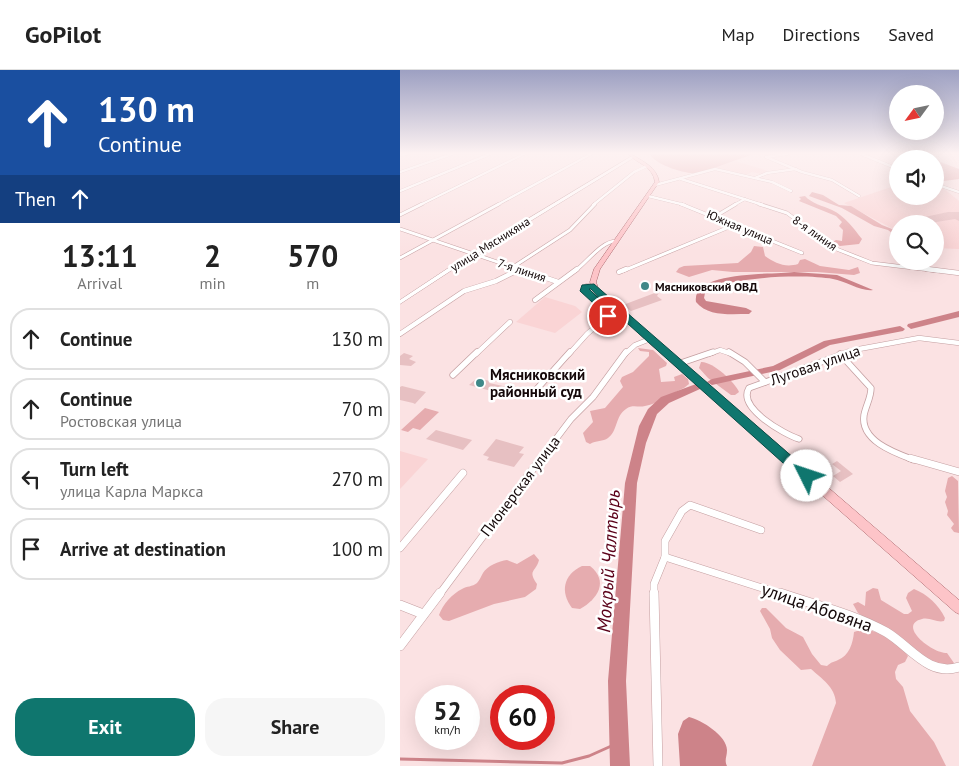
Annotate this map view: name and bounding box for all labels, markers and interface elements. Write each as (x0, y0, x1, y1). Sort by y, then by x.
text: GoPilot (25, 19, 101, 50)
text: Map (722, 23, 754, 46)
text: Directions (782, 23, 860, 46)
text: Saved (888, 23, 934, 46)
north arrow (889, 85, 944, 140)
map controls (889, 85, 944, 270)
text: 130 m (98, 86, 195, 132)
icon: ahead (15, 90, 80, 155)
text: Continue (98, 130, 182, 158)
button: sound (889, 150, 944, 205)
icon: ahead (66, 185, 94, 213)
text: Then (15, 187, 56, 211)
street label: Южная улица (705, 206, 775, 248)
street label: 8-я линия (790, 212, 840, 254)
street label: улица Мясникяна (447, 213, 533, 275)
button: search (889, 215, 944, 270)
text: 13:11 (62, 236, 138, 275)
text: 2 (204, 236, 221, 275)
text: 570 (287, 236, 338, 275)
street label: 7-я линия (496, 255, 548, 285)
text: Arrival (77, 273, 122, 293)
text: min (200, 273, 226, 293)
text: m (306, 273, 319, 293)
place label: Мясниковский ОВД (655, 279, 758, 294)
marker: Мясниковский ОВД (639, 280, 651, 292)
pin (587, 295, 629, 337)
icon: arrive (594, 302, 622, 330)
icon: ahead (17, 325, 45, 353)
text: Continue (60, 327, 132, 351)
text: 130 m (331, 327, 383, 351)
street label: Луговая улица (767, 341, 862, 390)
place label: Мясниковский районный суд (490, 365, 585, 401)
marker: Мясниковский районный суд (474, 377, 486, 389)
text: Continue (60, 387, 132, 411)
icon: ahead (17, 395, 45, 423)
text: 70 m (342, 397, 383, 421)
text: Ростовская улица (60, 411, 182, 431)
street label: Пионерская улица (476, 432, 564, 540)
position arrow (780, 449, 832, 501)
text: Turn left (60, 457, 129, 481)
icon: left (17, 465, 45, 493)
text: 270 m (331, 467, 383, 491)
text: улица Карла Маркса (60, 481, 203, 501)
water label: Мокрый Чалтырь (591, 489, 625, 633)
icon: arrive (17, 535, 45, 563)
text: Arrive at destination (60, 537, 226, 561)
text: 100 m (331, 537, 383, 561)
street label: улица Абовяна (758, 577, 876, 637)
speed limit sign: 60 (490, 685, 555, 750)
text: 52 (433, 695, 462, 727)
button: Exit (15, 698, 195, 756)
button: Share (205, 698, 385, 756)
text: km/h (434, 722, 461, 737)

